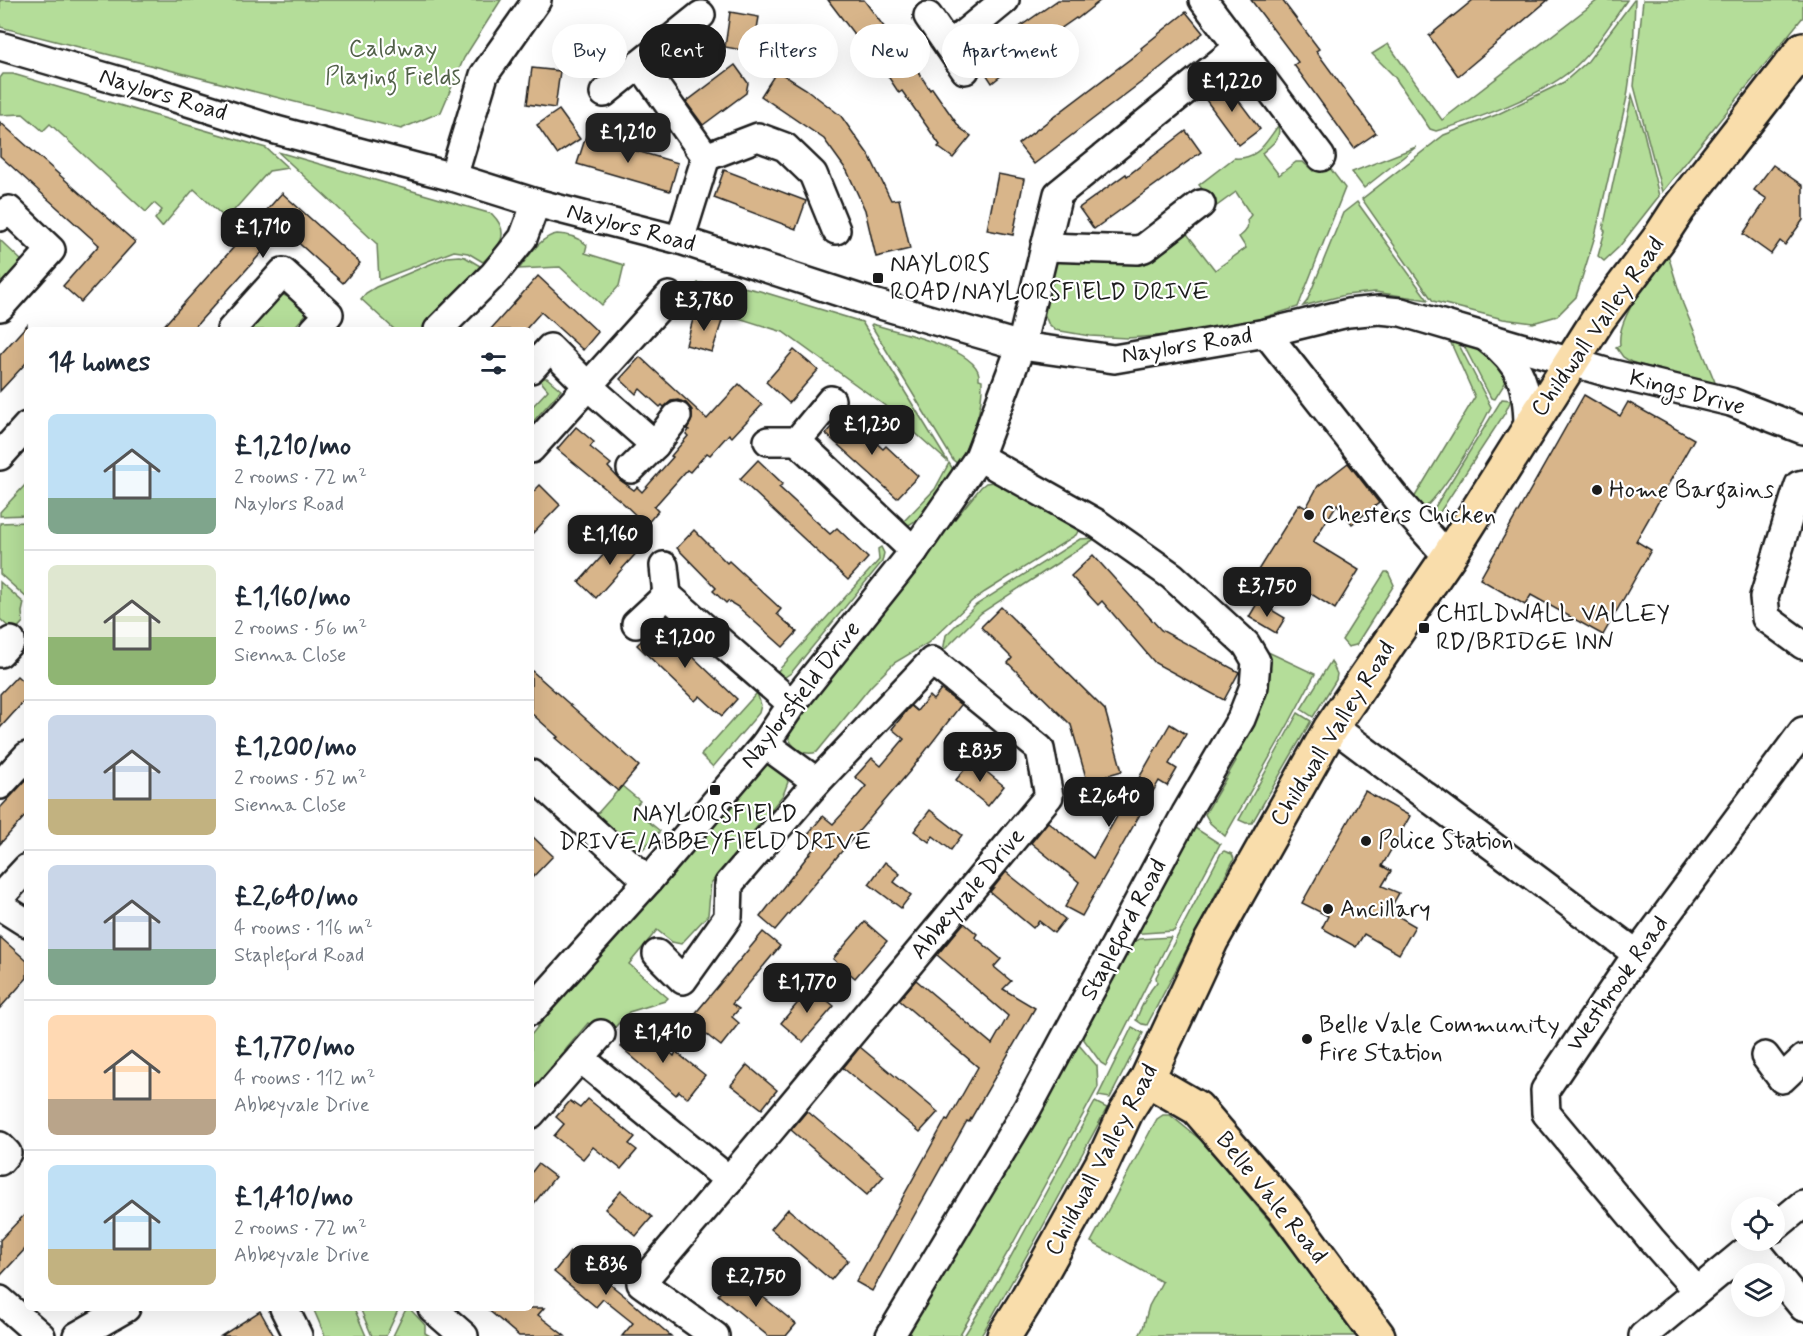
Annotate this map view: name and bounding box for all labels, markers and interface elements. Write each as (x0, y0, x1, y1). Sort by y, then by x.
chip: Buy (552, 24, 627, 78)
chip: Rent (639, 24, 726, 78)
chip: Filters (738, 24, 838, 78)
chip: New (850, 24, 930, 78)
chip: Apartment (942, 24, 1079, 78)
park label: Caldway Playing Fields (325, 34, 461, 96)
street label: Naylors Road (95, 61, 231, 129)
pin: £1,220 (1183, 62, 1281, 113)
text: £1,220 (1202, 68, 1262, 95)
pin: £1,210 (579, 113, 677, 164)
text: £1,210 (600, 119, 656, 146)
street label: Naylors Road (563, 196, 699, 260)
pin: £1,710 (214, 208, 312, 259)
text: £1,710 (235, 214, 291, 241)
street label: Childwall Valley Road (1524, 231, 1672, 423)
place label: NAYLORS ROAD/NAYLORSFIELD DRIVE (890, 249, 1209, 308)
marker: NAYLORS ROAD/NAYLORSFIELD DRIVE (871, 271, 885, 285)
pin: £3,780 (655, 281, 753, 332)
text: £3,780 (674, 287, 734, 314)
street label: Naylors Road (1119, 320, 1255, 372)
text: 14 homes (48, 346, 150, 380)
icon: filters (477, 347, 510, 380)
street label: Kings Drive (1625, 363, 1748, 425)
pin: £1,230 (823, 405, 921, 456)
text: £1,230 (843, 411, 901, 438)
text: £1,210/mo (234, 430, 351, 464)
icon: home (96, 438, 168, 510)
text: 2 rooms · 72 m² (234, 464, 367, 491)
place label: Home Bargains (1609, 475, 1774, 509)
marker: Home Bargains (1590, 483, 1604, 497)
text: Naylors Road (234, 491, 344, 518)
place label: Chesters Chicken (1321, 500, 1496, 531)
marker: Chesters Chicken (1302, 508, 1316, 522)
pin: £1,160 (561, 515, 659, 566)
text: £1,160 (582, 521, 638, 548)
pin: £3,750 (1218, 567, 1316, 618)
text: £3,750 (1237, 573, 1297, 600)
text: £1,160/mo (234, 581, 351, 615)
icon: home (96, 589, 168, 661)
place label: CHILDWALL VALLEY RD/BRIDGE INN (1436, 599, 1670, 658)
text: 2 rooms · 56 m² (234, 615, 367, 642)
street label: Naylorsfield Drive (734, 615, 868, 775)
pin: £1,200 (636, 618, 734, 669)
marker: CHILDWALL VALLEY RD/BRIDGE INN (1417, 621, 1431, 635)
text: £1,200 (654, 624, 716, 651)
street label: Childwall Valley Road (1263, 635, 1403, 833)
text: Sienna Close (234, 642, 346, 669)
text: £1,200/mo (234, 731, 357, 765)
pin: £835 (944, 732, 1016, 783)
text: £835 (958, 738, 1002, 765)
icon: home (96, 739, 168, 811)
text: 2 rooms · 52 m² (234, 765, 367, 792)
pin: £2,640 (1060, 777, 1158, 828)
marker: NAYLORSFIELD DRIVE/ABBEYFIELD DRIVE (708, 783, 722, 797)
text: £2,640 (1078, 783, 1140, 810)
text: Sienna Close (234, 792, 346, 819)
place label: NAYLORSFIELD DRIVE/ABBEYFIELD DRIVE (559, 799, 871, 858)
street label: Abbeyvale Drive (904, 822, 1032, 966)
place label: Police Station (1378, 826, 1513, 857)
marker: Police Station (1359, 834, 1373, 848)
street label: Stapleford Road (1074, 854, 1176, 1007)
text: £2,640/mo (234, 881, 358, 915)
icon: home (96, 889, 168, 961)
place label: Ancillary (1340, 894, 1431, 925)
marker: Ancillary (1321, 902, 1335, 916)
street label: Westbrook Road (1560, 910, 1676, 1058)
text: 4 rooms · 116 m² (234, 915, 373, 942)
text: Stapleford Road (234, 942, 364, 969)
pin: £1,770 (758, 963, 856, 1014)
text: £1,770 (777, 969, 837, 996)
place label: Belle Vale Community Fire Station (1319, 1010, 1560, 1069)
pin: £1,410 (614, 1013, 712, 1064)
text: £1,410 (634, 1019, 692, 1046)
text: £1,770/mo (234, 1031, 355, 1065)
marker: Belle Vale Community Fire Station (1300, 1032, 1314, 1046)
icon: home (96, 1039, 168, 1111)
street label: Childwall Valley Road (1038, 1059, 1166, 1261)
text: 4 rooms · 112 m² (234, 1065, 375, 1092)
text: Abbeyvale Drive (234, 1092, 370, 1119)
street label: Belle Vale Road (1208, 1126, 1334, 1270)
text: £1,410/mo (234, 1181, 353, 1215)
icon: home (96, 1189, 168, 1261)
map controls (1731, 1197, 1785, 1317)
button: locate (1731, 1197, 1785, 1251)
text: 2 rooms · 72 m² (234, 1215, 367, 1242)
text: Abbeyvale Drive (234, 1242, 370, 1269)
pin: £836 (570, 1245, 642, 1296)
text: £836 (584, 1251, 628, 1278)
pin: £2,750 (707, 1257, 805, 1308)
text: £2,750 (726, 1263, 786, 1290)
button: layers (1731, 1263, 1785, 1317)

